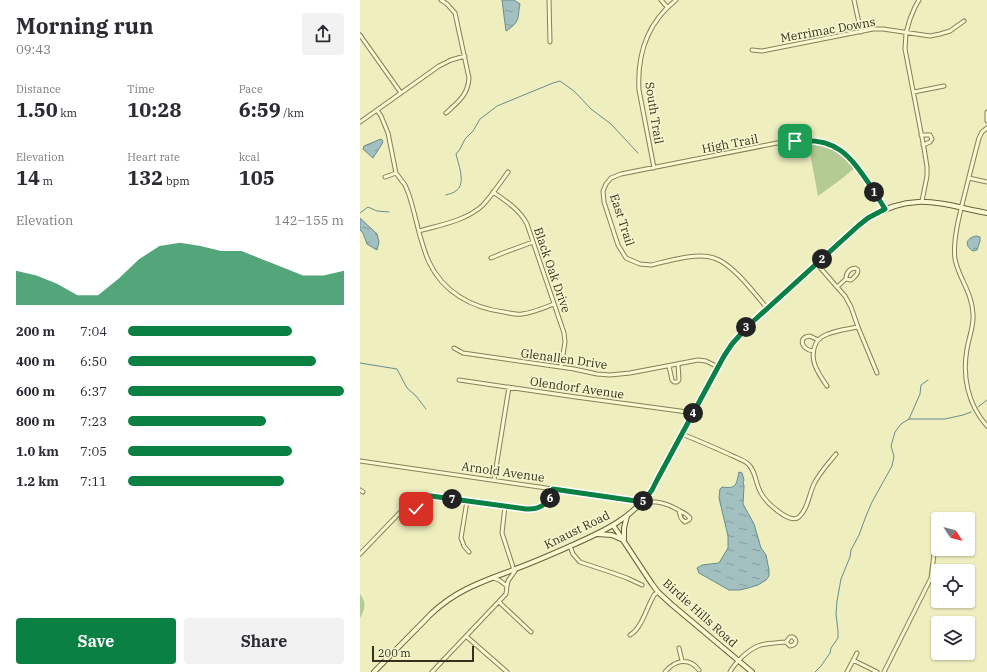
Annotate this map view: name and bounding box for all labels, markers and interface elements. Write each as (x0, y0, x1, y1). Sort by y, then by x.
text: Morning run (16, 11, 154, 40)
button: share (302, 13, 344, 55)
street label: Merrimac Downs (779, 14, 877, 45)
text: 09:43 (16, 41, 51, 58)
street label: South Trail (642, 81, 667, 145)
text: Distance (16, 82, 61, 96)
text: Time (127, 82, 154, 96)
text: Pace (239, 82, 263, 96)
text: 1.50 (16, 96, 58, 123)
text: 10:28 (127, 96, 181, 123)
text: 6:59 (239, 96, 281, 123)
text: km (58, 106, 77, 120)
text: /km (281, 106, 304, 120)
pin (778, 124, 812, 158)
icon: arrive (784, 130, 806, 152)
street label: High Trail (701, 131, 760, 156)
text: Elevation (16, 150, 64, 164)
text: Heart rate (127, 150, 180, 164)
text: kcal (239, 150, 260, 164)
text: 14 (16, 164, 40, 191)
text: 132 (127, 164, 163, 191)
text: 105 (239, 164, 275, 191)
text: m (40, 174, 53, 188)
text: bpm (163, 174, 190, 188)
pin: 1 (864, 182, 884, 202)
text: 1 (871, 185, 877, 199)
street label: East Trail (607, 192, 638, 248)
text: Elevation (16, 212, 73, 229)
text: 142–155 m (274, 212, 344, 229)
street label: Black Oak Drive (531, 225, 574, 315)
pin: 2 (812, 249, 832, 269)
text: 2 (819, 252, 825, 266)
pin: 3 (736, 317, 756, 337)
text: 3 (743, 320, 749, 334)
text: 200 m (16, 323, 55, 340)
text: 7:04 (80, 323, 107, 340)
street label: Glenallen Drive (520, 345, 608, 372)
text: 400 m (16, 353, 55, 370)
text: 6:50 (80, 353, 107, 370)
street label: Olendorf Avenue (529, 373, 625, 402)
text: 600 m (16, 383, 55, 400)
text: 6:37 (80, 383, 107, 400)
pin: 4 (683, 403, 703, 423)
text: 4 (690, 406, 696, 420)
text: 800 m (16, 413, 55, 430)
text: 7:23 (80, 413, 107, 430)
text: 1.0 km (16, 443, 59, 460)
text: 7:05 (80, 443, 107, 460)
street label: Arnold Avenue (461, 458, 546, 485)
text: 1.2 km (16, 473, 59, 490)
text: 7:11 (80, 473, 107, 490)
pin: 6 (540, 488, 560, 508)
pin: 7 (442, 489, 462, 509)
text: 6 (547, 491, 553, 505)
pin: 5 (633, 491, 653, 511)
pin (399, 492, 433, 526)
text: 7 (449, 492, 455, 506)
text: 5 (640, 494, 646, 508)
icon: check (405, 498, 427, 520)
street label: Knaust Road (541, 507, 612, 552)
north arrow (931, 512, 975, 556)
map controls (931, 512, 975, 660)
button: locate (931, 564, 975, 608)
street label: Birdie Hills Road (660, 575, 741, 650)
button: layers (931, 616, 975, 660)
button: Save (16, 618, 176, 664)
button: Share (184, 618, 344, 664)
scale bar (372, 644, 474, 663)
text: 200 m (378, 646, 411, 660)

